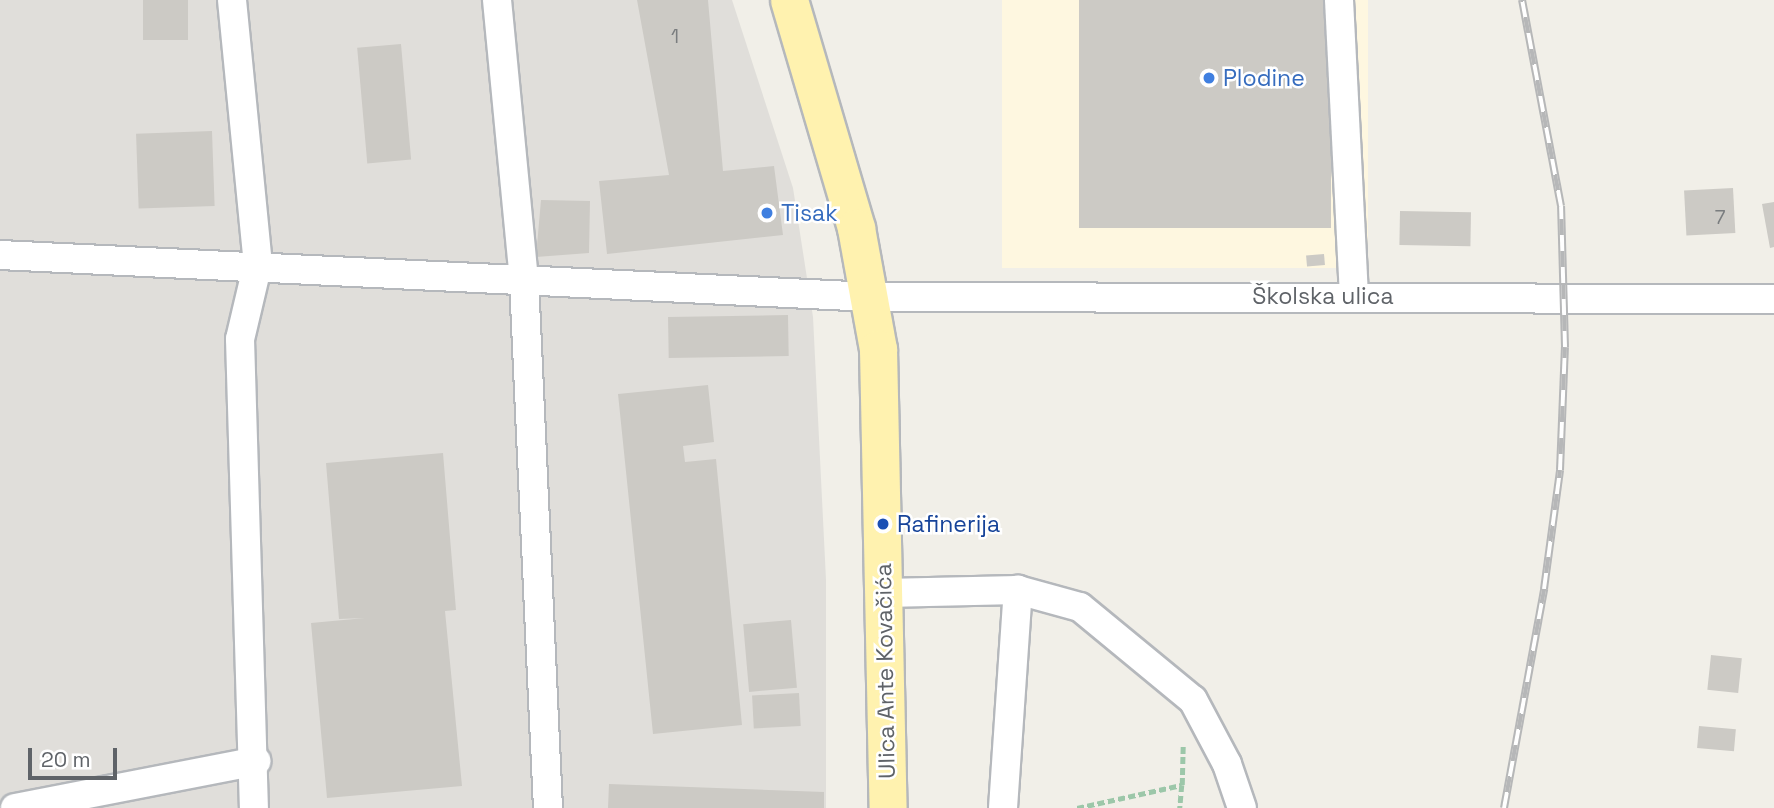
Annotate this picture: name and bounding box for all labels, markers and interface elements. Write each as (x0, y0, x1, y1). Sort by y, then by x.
house number: 1 (671, 26, 679, 48)
place label: Plodine (1223, 64, 1305, 92)
marker: Plodine (1201, 70, 1217, 86)
place label: Tisak (781, 199, 838, 227)
marker: Tisak (759, 205, 775, 221)
house number: 7 (1715, 207, 1725, 229)
street label: Školska ulica (1252, 282, 1394, 310)
place label: Rafinerija (897, 510, 1000, 538)
marker: Rafinerija (875, 516, 891, 532)
street label: Ulica Ante Kovačića (869, 563, 901, 779)
scale bar (32, 734, 121, 778)
text: 20 m (41, 746, 91, 773)

